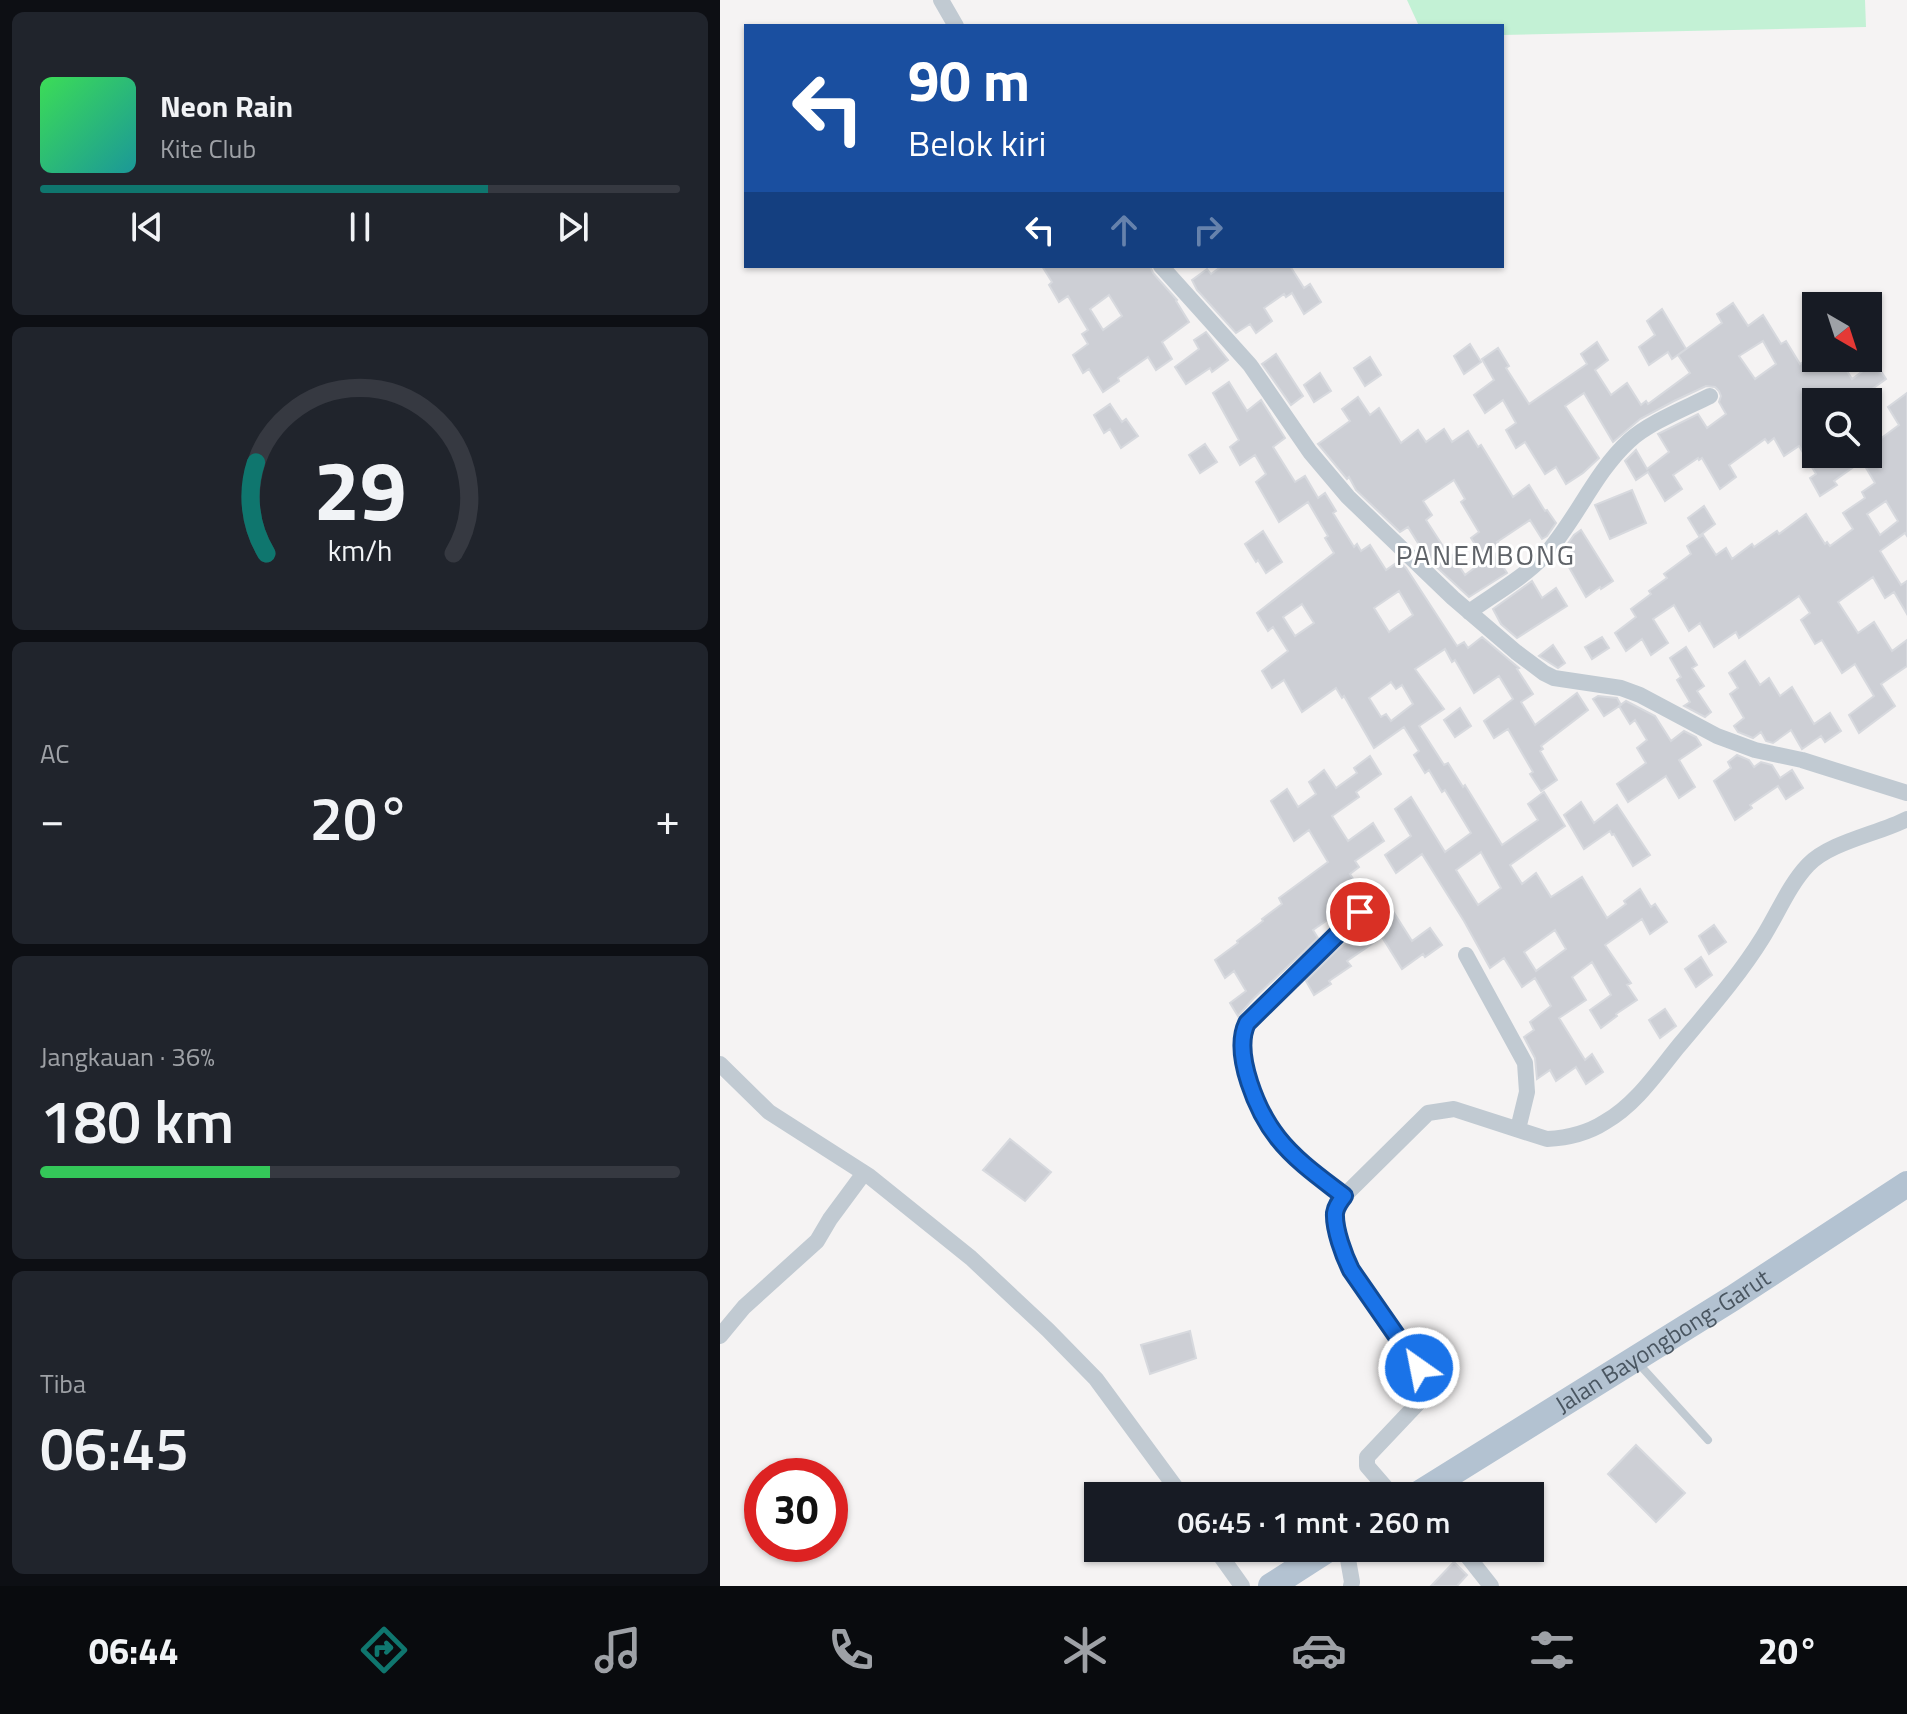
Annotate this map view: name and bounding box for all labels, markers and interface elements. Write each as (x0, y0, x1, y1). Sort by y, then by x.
text: 90 m (908, 38, 1030, 123)
icon: left (776, 56, 880, 160)
text: Neon Rain (160, 83, 293, 129)
text: Belok kiri (908, 115, 1046, 170)
text: Kite Club (160, 129, 256, 168)
icon: previous (125, 205, 169, 249)
icon: pause (338, 205, 382, 249)
icon: next (551, 205, 595, 249)
icon: left (1018, 208, 1062, 252)
icon: ahead (1102, 208, 1146, 252)
icon: right (1186, 208, 1230, 252)
north arrow (1802, 292, 1882, 372)
map controls (1802, 292, 1882, 468)
button: search (1802, 388, 1882, 468)
text: 29 (313, 426, 407, 552)
text: km/h (328, 529, 392, 572)
district label: PANEMBONG (1396, 533, 1576, 576)
text: AC (40, 734, 69, 773)
text: 20° (310, 772, 410, 863)
text: − (40, 785, 65, 852)
text: + (655, 785, 680, 852)
pin (1326, 878, 1394, 946)
icon: arrive (1338, 890, 1382, 934)
text: Jangkauan · 36% (40, 1037, 215, 1076)
text: 180 km (40, 1075, 234, 1166)
street label: Jalan Bayongbong-Garut (1548, 1259, 1777, 1422)
position arrow (1377, 1326, 1461, 1410)
text: Tiba (40, 1364, 86, 1403)
text: 06:45 (40, 1402, 189, 1493)
speed limit sign: 30 (744, 1458, 848, 1562)
text: 06:45 · 1 mnt · 260 m (1178, 1499, 1450, 1545)
icon: directions (356, 1622, 412, 1678)
icon: music (590, 1622, 646, 1678)
icon: phone (823, 1622, 879, 1678)
icon: climate (1057, 1622, 1113, 1678)
icon: car (1291, 1622, 1347, 1678)
icon: filters (1524, 1622, 1580, 1678)
text: 06:44 (89, 1623, 179, 1678)
text: 20° (1758, 1623, 1818, 1678)

